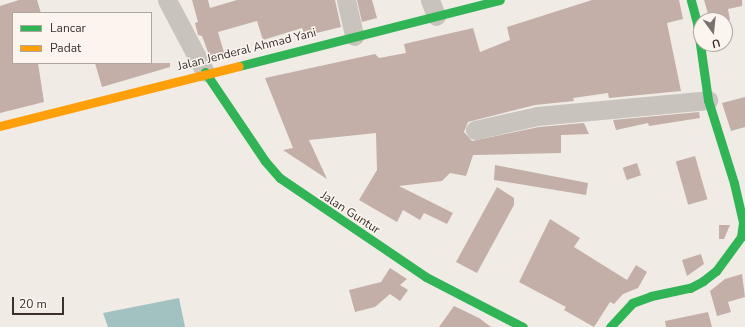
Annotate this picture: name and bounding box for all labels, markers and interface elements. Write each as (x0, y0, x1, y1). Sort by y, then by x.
legend (12, 12, 152, 64)
north arrow (693, 12, 733, 52)
text: Lancar (50, 20, 86, 36)
street label: Jalan Jenderal Ahmad Yani (176, 26, 318, 74)
text: U (710, 35, 722, 51)
text: Padat (50, 40, 81, 56)
street label: Jalan Guntur (318, 189, 382, 237)
scale bar (14, 289, 66, 315)
text: 20 m (19, 296, 47, 312)

